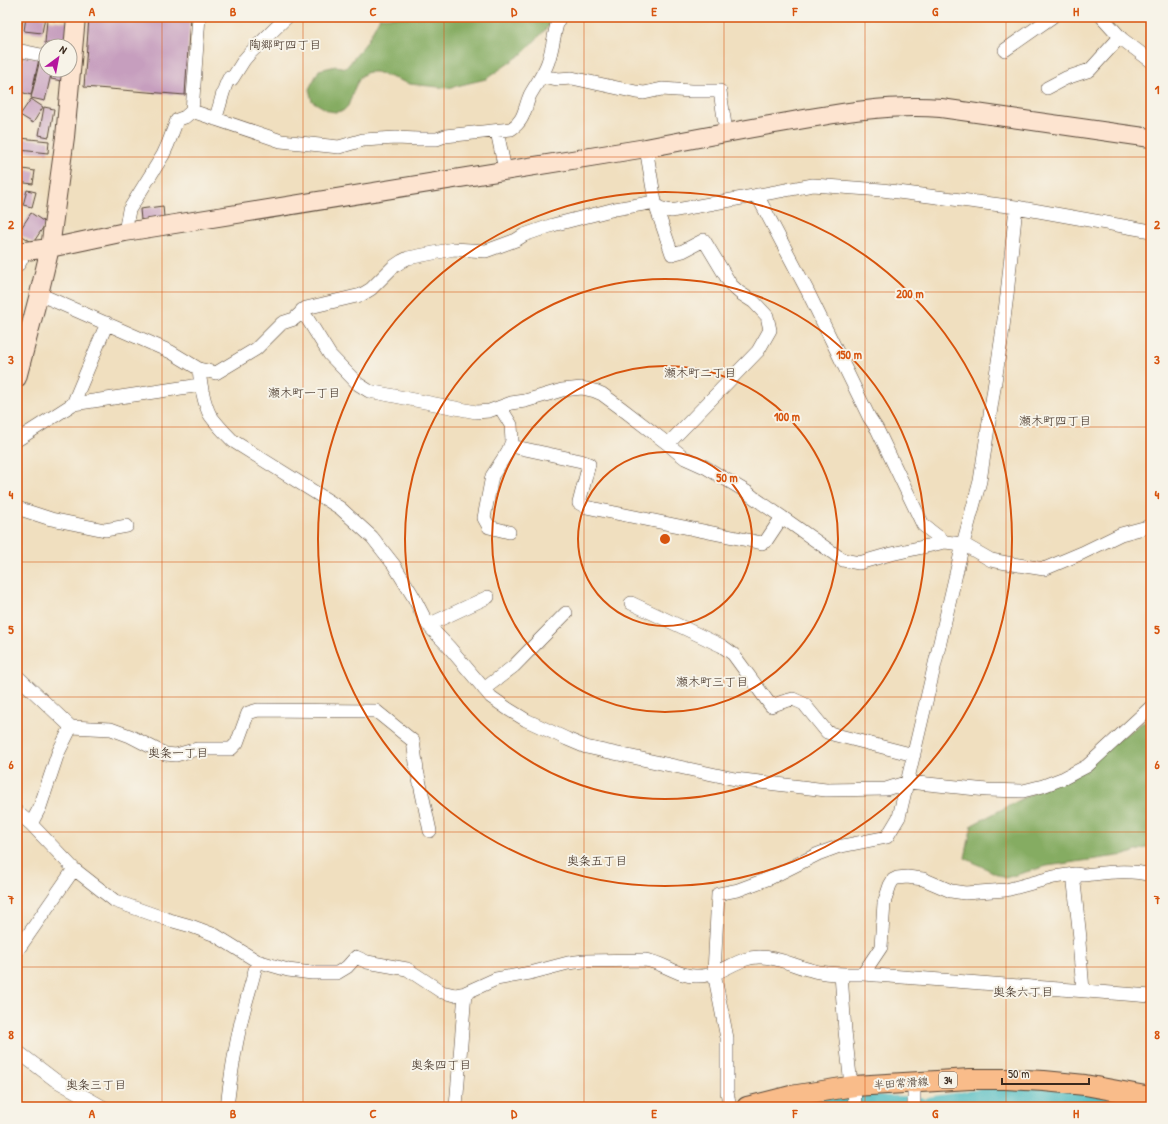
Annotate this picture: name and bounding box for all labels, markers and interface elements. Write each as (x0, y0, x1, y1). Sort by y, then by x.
text: A (89, 2, 96, 20)
text: B (230, 2, 237, 20)
text: C (369, 2, 377, 20)
text: D (511, 2, 518, 20)
text: E (651, 2, 657, 20)
text: F (792, 2, 799, 20)
text: G (932, 2, 939, 20)
text: H (1073, 2, 1079, 20)
district label: 陶郷町四丁目 (249, 36, 321, 53)
north arrow (38, 38, 78, 78)
text: N (57, 42, 70, 57)
text: 1 (9, 80, 14, 98)
text: 1 (1155, 80, 1160, 98)
text: 2 (8, 215, 15, 233)
text: 2 (1154, 215, 1161, 233)
text: 200 m (896, 285, 924, 302)
text: 150 m (836, 346, 862, 363)
text: 3 (8, 350, 14, 368)
text: 3 (1154, 350, 1160, 368)
district label: 瀬木町二丁目 (664, 364, 736, 381)
district label: 瀬木町一丁目 (268, 384, 340, 401)
text: 100 m (774, 408, 800, 425)
district label: 瀬木町四丁目 (1019, 412, 1091, 429)
text: 50 m (716, 469, 738, 486)
text: 4 (9, 485, 14, 503)
text: 4 (1155, 485, 1160, 503)
centre of rings (658, 532, 672, 546)
text: 5 (8, 620, 14, 638)
text: 5 (1154, 620, 1160, 638)
district label: 瀬木町三丁目 (676, 673, 748, 690)
district label: 奥条一丁目 (148, 744, 208, 761)
text: 6 (8, 755, 14, 773)
text: 6 (1154, 755, 1160, 773)
district label: 奥条五丁目 (567, 852, 627, 869)
text: 7 (7, 890, 15, 908)
text: 7 (1153, 890, 1161, 908)
district label: 奥条六丁目 (993, 983, 1053, 1000)
text: 8 (8, 1025, 14, 1043)
text: 8 (1154, 1025, 1160, 1043)
district label: 奥条四丁目 (411, 1056, 471, 1073)
scale bar (1002, 1060, 1089, 1086)
text: 50 m (1008, 1065, 1029, 1082)
road number: 34 (939, 1072, 957, 1088)
street label: 半田常滑線 (873, 1074, 929, 1092)
district label: 奥条三丁目 (66, 1076, 126, 1093)
text: A (89, 1104, 96, 1122)
text: B (230, 1104, 237, 1122)
text: C (369, 1104, 377, 1122)
text: D (511, 1104, 518, 1122)
text: E (651, 1104, 657, 1122)
text: F (792, 1104, 799, 1122)
text: G (932, 1104, 939, 1122)
text: H (1073, 1104, 1079, 1122)

